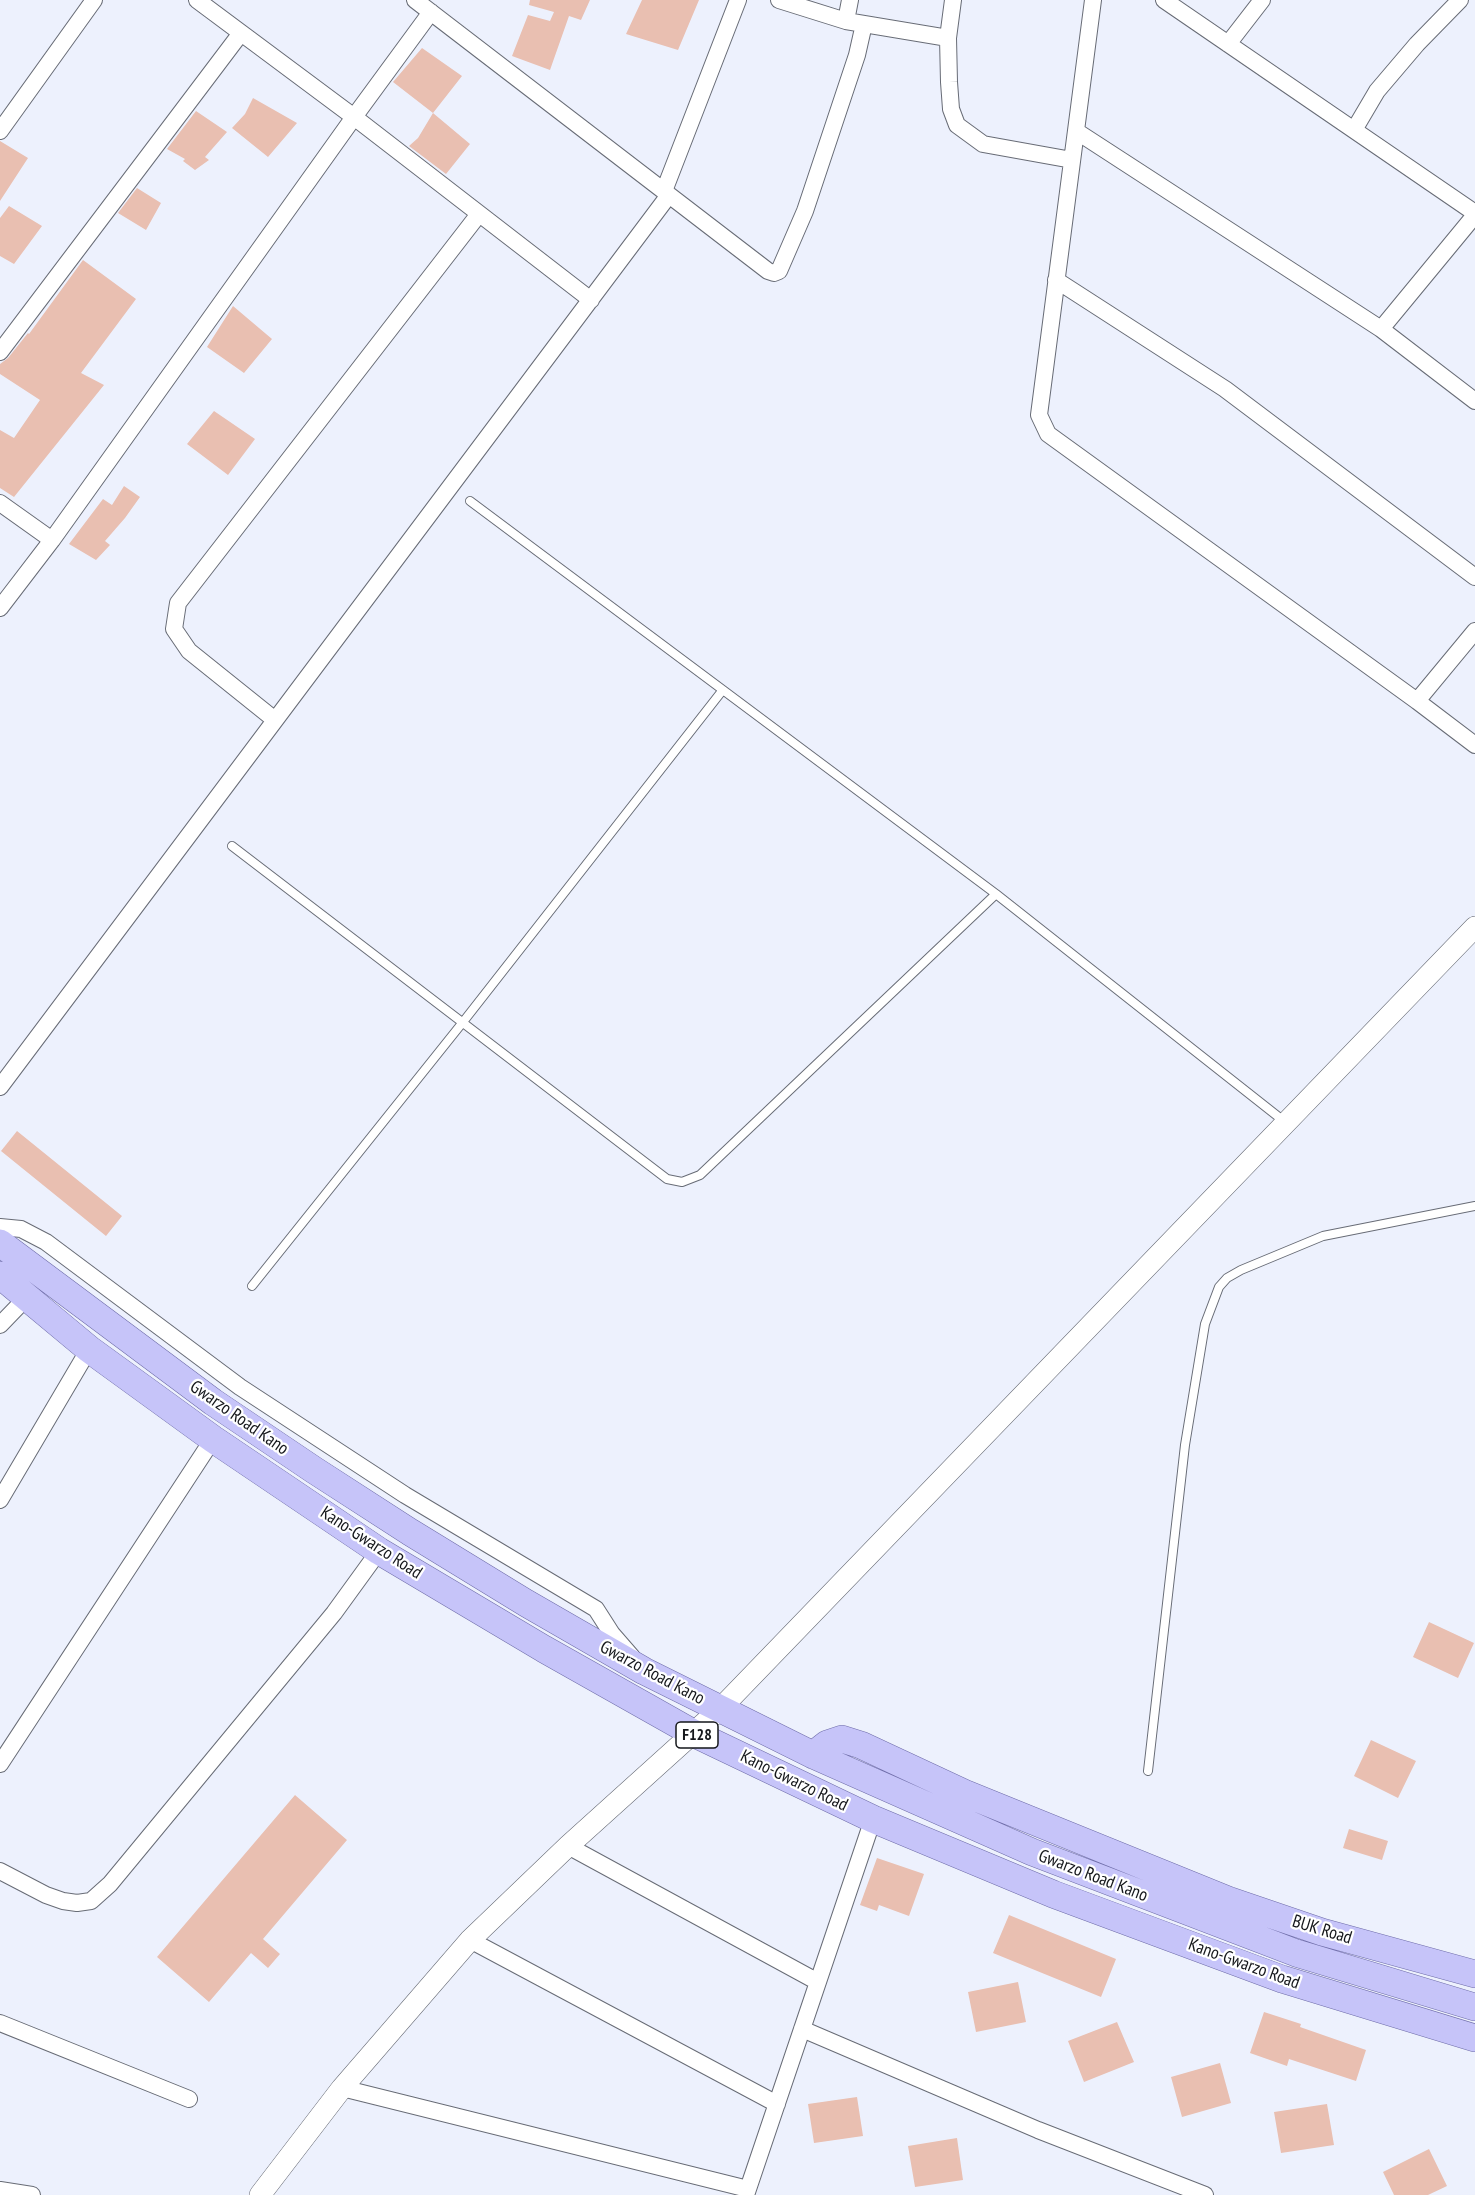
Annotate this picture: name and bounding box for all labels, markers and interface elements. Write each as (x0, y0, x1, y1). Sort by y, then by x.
street label: Gwarzo Road Kano (186, 1376, 292, 1460)
street label: Kano-Gwarzo Road (316, 1502, 426, 1584)
street label: Gwarzo Road Kano (596, 1636, 708, 1710)
road number: F128 (676, 1722, 718, 1748)
street label: Kano-Gwarzo Road (737, 1746, 851, 1816)
street label: Gwarzo Road Kano (1035, 1845, 1151, 1907)
street label: BUK Road (1290, 1911, 1354, 1949)
street label: Kano-Gwarzo Road (1185, 1934, 1303, 1994)

